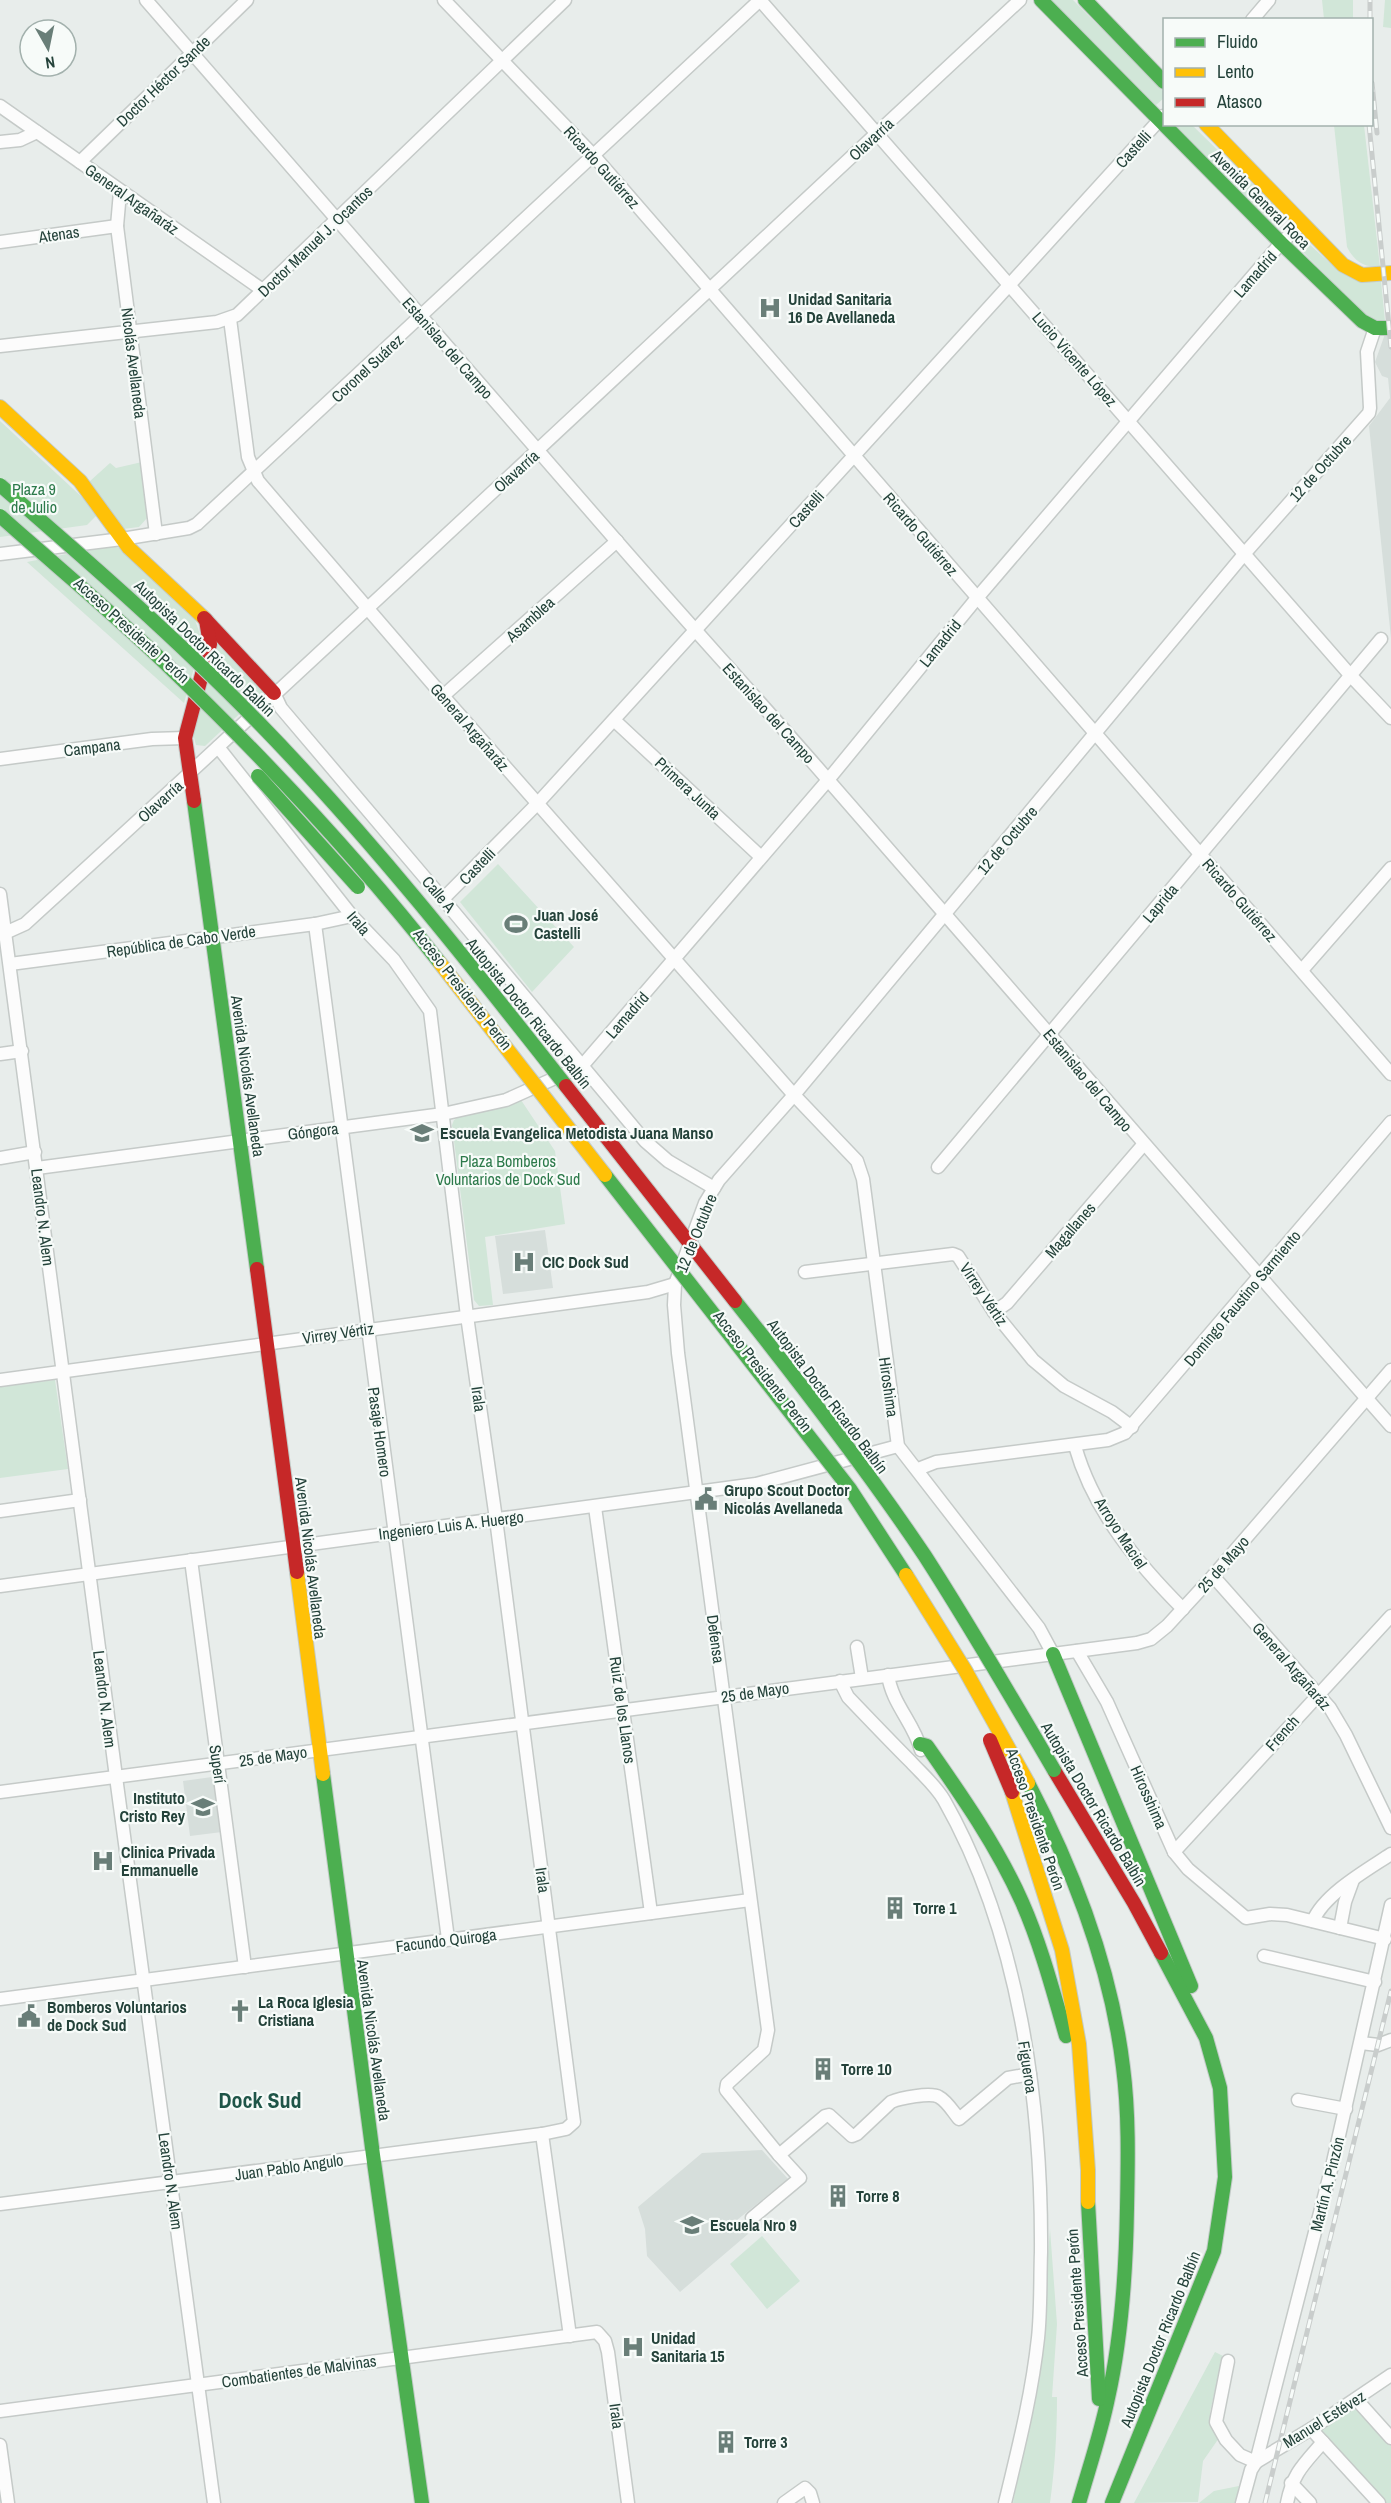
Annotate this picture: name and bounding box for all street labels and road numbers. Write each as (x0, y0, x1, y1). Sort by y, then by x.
street label: Doctor Héctor Sande (111, 31, 215, 131)
street label: Olavarría (844, 112, 899, 165)
street label: Ricardo Gutiérrez (559, 121, 645, 213)
street label: Castelli (1110, 125, 1156, 173)
street label: Avenida General Roca (1206, 144, 1316, 254)
street label: General Argañaráz (81, 158, 184, 240)
street label: Doctor Manuel J. Ocantos (253, 180, 377, 302)
street label: Atenas (36, 220, 81, 248)
street label: Lamadrid (1229, 246, 1281, 302)
street label: Estanislao del Campo (398, 292, 498, 404)
street label: Nicolás Avellaneda (116, 306, 152, 420)
street label: Lucio Vicente López (1028, 307, 1123, 412)
street label: Coronel Suárez (326, 329, 408, 407)
street label: 12 de Octubre (1284, 430, 1356, 506)
street label: Olavarría (489, 444, 544, 497)
street label: Castelli (783, 485, 829, 533)
street label: Ricardo Gutiérrez (878, 487, 964, 581)
street label: Acceso Presidente Perón (69, 571, 195, 688)
street label: Autopista Doctor Ricardo Balbín (129, 574, 280, 721)
street label: Asamblea (500, 591, 560, 647)
street label: Lamadrid (914, 615, 966, 671)
street label: Estanislao del Campo (718, 658, 820, 768)
street label: General Argañaráz (426, 678, 515, 776)
street label: Campana (62, 733, 122, 761)
street label: Primera Junta (650, 752, 726, 825)
street label: Olavarría (133, 774, 188, 827)
street label: 12 de Octubre (972, 801, 1042, 879)
street label: Castelli (454, 843, 500, 889)
street label: Ricardo Gutiérrez (1197, 853, 1283, 947)
street label: Calle A (417, 871, 461, 917)
street label: Laprida (1137, 878, 1183, 927)
street label: Irala (342, 906, 376, 940)
street label: República de Cabo Verde (105, 920, 257, 962)
street label: Acceso Presidente Perón (408, 923, 517, 1054)
street label: Autopista Doctor Ricardo Balbín (461, 932, 597, 1093)
street label: Lamadrid (601, 987, 653, 1043)
street label: Avenida Nicolás Avellaneda (226, 993, 270, 1159)
street label: Estanislao del Campo (1038, 1024, 1138, 1136)
street label: Góngora (286, 1117, 340, 1145)
street label: Leandro N. Alem (26, 1167, 60, 1267)
street label: 12 de Octubre (670, 1190, 722, 1276)
street label: Magallanes (1040, 1197, 1100, 1263)
street label: Domingo Faustino Sarmiento (1178, 1225, 1306, 1371)
street label: Virrey Vértiz (955, 1258, 1013, 1330)
street label: Acceso Presidente Perón (708, 1305, 817, 1436)
street label: Autopista Doctor Ricardo Balbín (762, 1313, 893, 1478)
street label: Virrey Vértiz (301, 1317, 376, 1349)
street label: Hiroshima (874, 1356, 904, 1419)
street label: Irala (466, 1385, 492, 1414)
street label: Pasaje Homero (363, 1386, 397, 1478)
street label: Avenida Nicolás Avellaneda (290, 1475, 332, 1641)
street label: Arroyo Maciel (1089, 1492, 1152, 1573)
street label: Ingeniero Luis A. Huergo (377, 1505, 525, 1545)
street label: 25 de Mayo (1192, 1531, 1254, 1597)
street label: Defensa (702, 1613, 730, 1665)
street label: General Argañaráz (1248, 1617, 1337, 1715)
street label: Leandro N. Alem (88, 1649, 122, 1749)
street label: Ruiz de los Llanos (605, 1655, 641, 1765)
street label: 25 de Mayo (720, 1676, 790, 1708)
street label: French (1260, 1710, 1304, 1756)
street label: Autopista Doctor Ricardo Balbín (1036, 1717, 1152, 1890)
street label: 25 de Mayo (238, 1740, 308, 1772)
street label: Superí (204, 1743, 232, 1785)
street label: Acceso Presidente Perón (1001, 1744, 1071, 1893)
street label: Hirosshima (1125, 1762, 1173, 1833)
street label: Irala (530, 1866, 556, 1895)
street label: Facundo Quiroga (394, 1923, 498, 1957)
street label: Avenida Nicolás Avellaneda (352, 1957, 396, 2123)
street label: Figueroa (1013, 2039, 1043, 2095)
street label: Leandro N. Alem (153, 2131, 189, 2231)
street label: Martín A. Pinzón (1305, 2134, 1349, 2234)
street label: Juan Pablo Angulo (233, 2148, 345, 2186)
street label: Acceso Presidente Perón (1061, 2228, 1093, 2379)
street label: Autopista Doctor Ricardo Balbín (1114, 2248, 1205, 2431)
street label: Combatientes de Malvinas (220, 2349, 378, 2393)
street label: Manuel Estévez (1279, 2385, 1370, 2453)
street label: Irala (604, 2402, 630, 2431)

